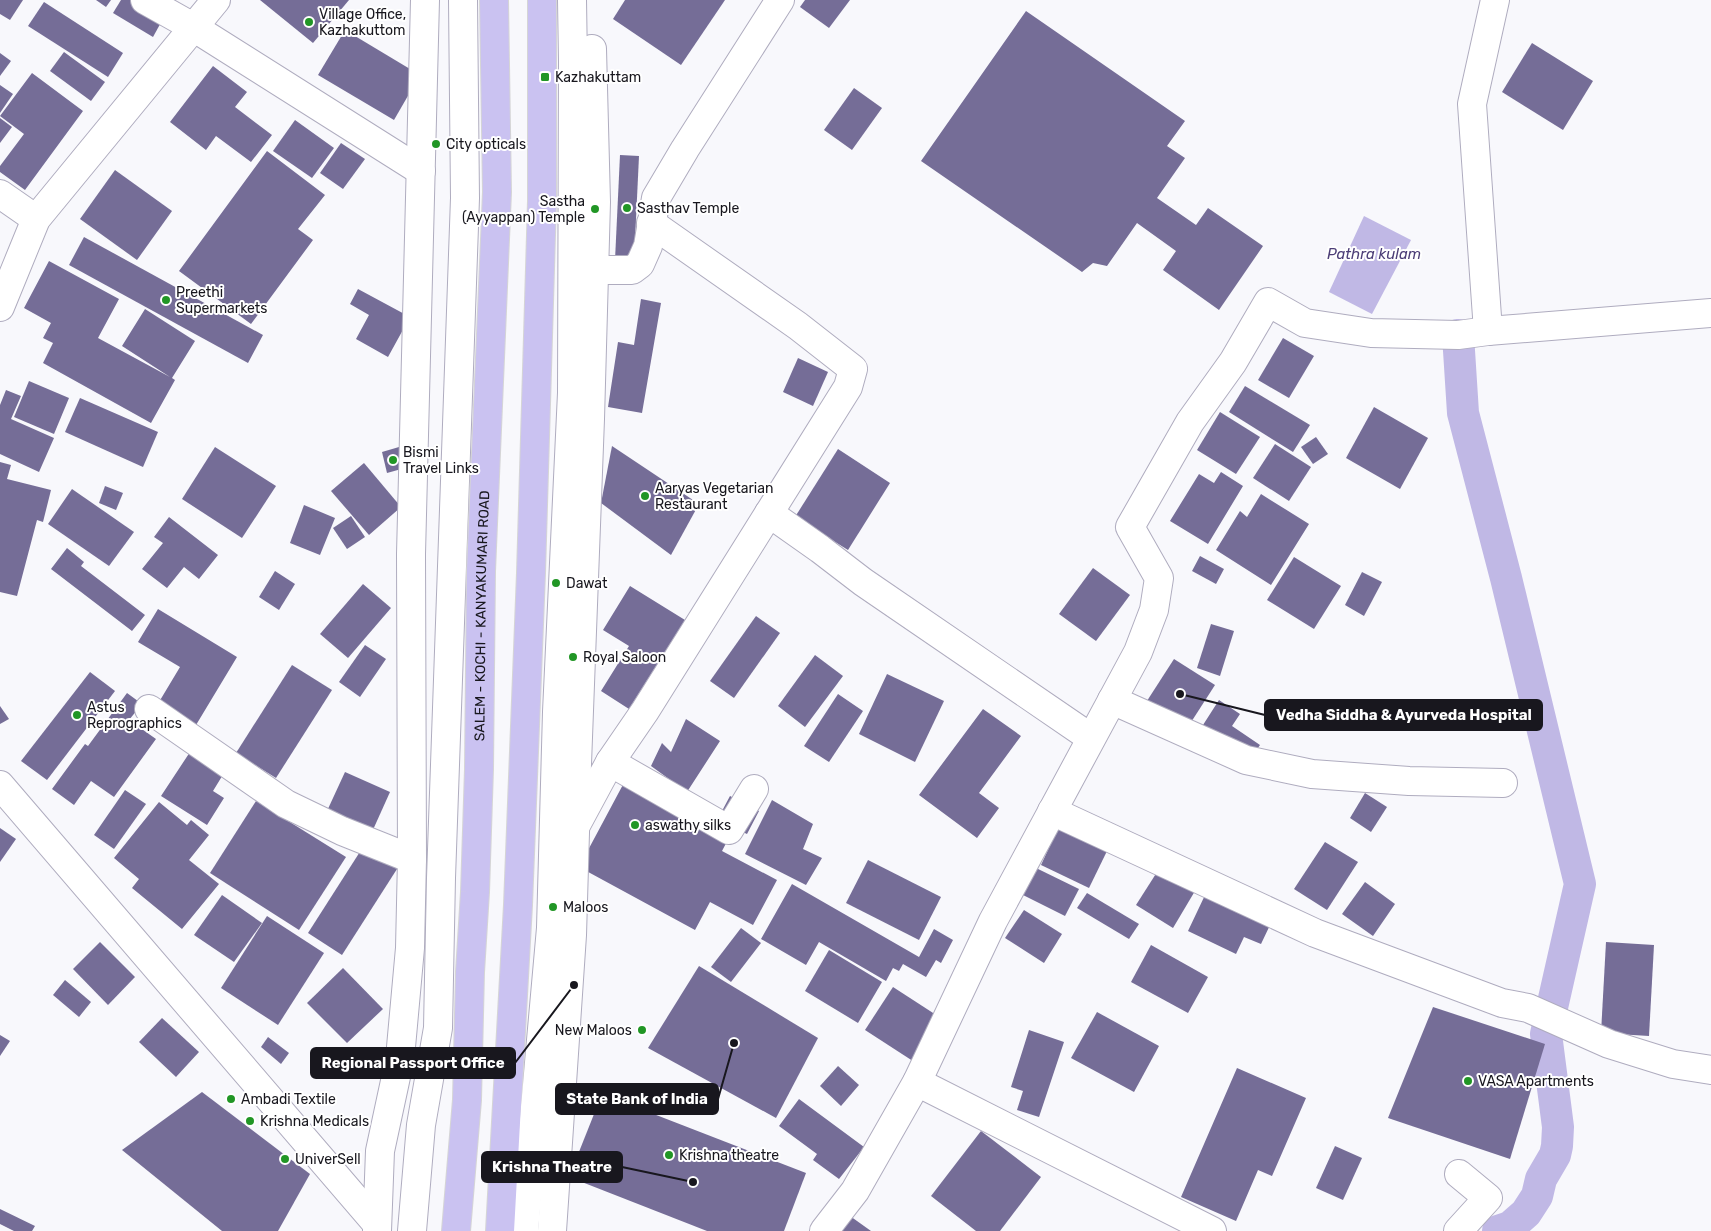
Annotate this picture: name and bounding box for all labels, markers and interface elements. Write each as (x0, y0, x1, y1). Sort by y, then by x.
place label: Village Office, Kazhakuttom (319, 6, 406, 39)
marker: Village Office, Kazhakuttom (303, 16, 315, 28)
place label: Kazhakuttam (555, 69, 641, 86)
marker: Kazhakuttam (539, 71, 551, 83)
place label: City opticals (446, 136, 526, 153)
marker: City opticals (430, 138, 442, 150)
place label: Sastha (Ayyappan) Temple (462, 193, 585, 226)
place label: Sasthav Temple (637, 200, 739, 217)
marker: Sasthav Temple (621, 202, 633, 214)
marker: Sastha (Ayyappan) Temple (589, 203, 601, 215)
water label: Pathra kulam (1327, 245, 1421, 263)
place label: Preethi Supermarkets (176, 284, 267, 317)
marker: Preethi Supermarkets (160, 294, 172, 306)
place label: Bismi Travel Links (403, 444, 479, 477)
marker: Bismi Travel Links (387, 454, 399, 466)
place label: Aaryas Vegetarian Restaurant (655, 480, 773, 513)
street label: SALEM - KOCHI - KANYAKUMARI ROAD (471, 490, 493, 741)
marker: Aaryas Vegetarian Restaurant (639, 490, 651, 502)
place label: Dawat (566, 575, 608, 592)
marker: Dawat (550, 577, 562, 589)
place label: Royal Saloon (583, 649, 666, 666)
marker: Royal Saloon (567, 651, 579, 663)
place label: Astus Reprographics (87, 699, 182, 732)
callout: Vedha Siddha & Ayurveda Hospital (1265, 700, 1542, 730)
text: Vedha Siddha & Ayurveda Hospital (1276, 706, 1532, 724)
marker: Astus Reprographics (71, 709, 83, 721)
place label: aswathy silks (645, 817, 731, 834)
marker: aswathy silks (629, 819, 641, 831)
place label: Maloos (563, 899, 608, 916)
marker: Maloos (547, 901, 559, 913)
place label: New Maloos (555, 1022, 632, 1039)
marker: New Maloos (636, 1024, 648, 1036)
callout: Regional Passport Office (311, 1048, 515, 1078)
text: Regional Passport Office (321, 1054, 505, 1072)
place label: VASA Apartments (1478, 1073, 1594, 1090)
marker: VASA Apartments (1462, 1075, 1474, 1087)
callout: State Bank of India (556, 1084, 718, 1114)
text: State Bank of India (566, 1090, 708, 1108)
place label: Ambadi Textile (241, 1091, 336, 1108)
marker: Ambadi Textile (225, 1093, 237, 1105)
place label: Krishna Medicals (260, 1113, 369, 1130)
marker: Krishna Medicals (244, 1115, 256, 1127)
place label: Krishna theatre (679, 1147, 779, 1164)
marker: Krishna theatre (663, 1149, 675, 1161)
place label: UniverSell (295, 1151, 361, 1168)
callout: Krishna Theatre (482, 1152, 622, 1182)
marker: UniverSell (279, 1153, 291, 1165)
text: Krishna Theatre (492, 1158, 612, 1176)

